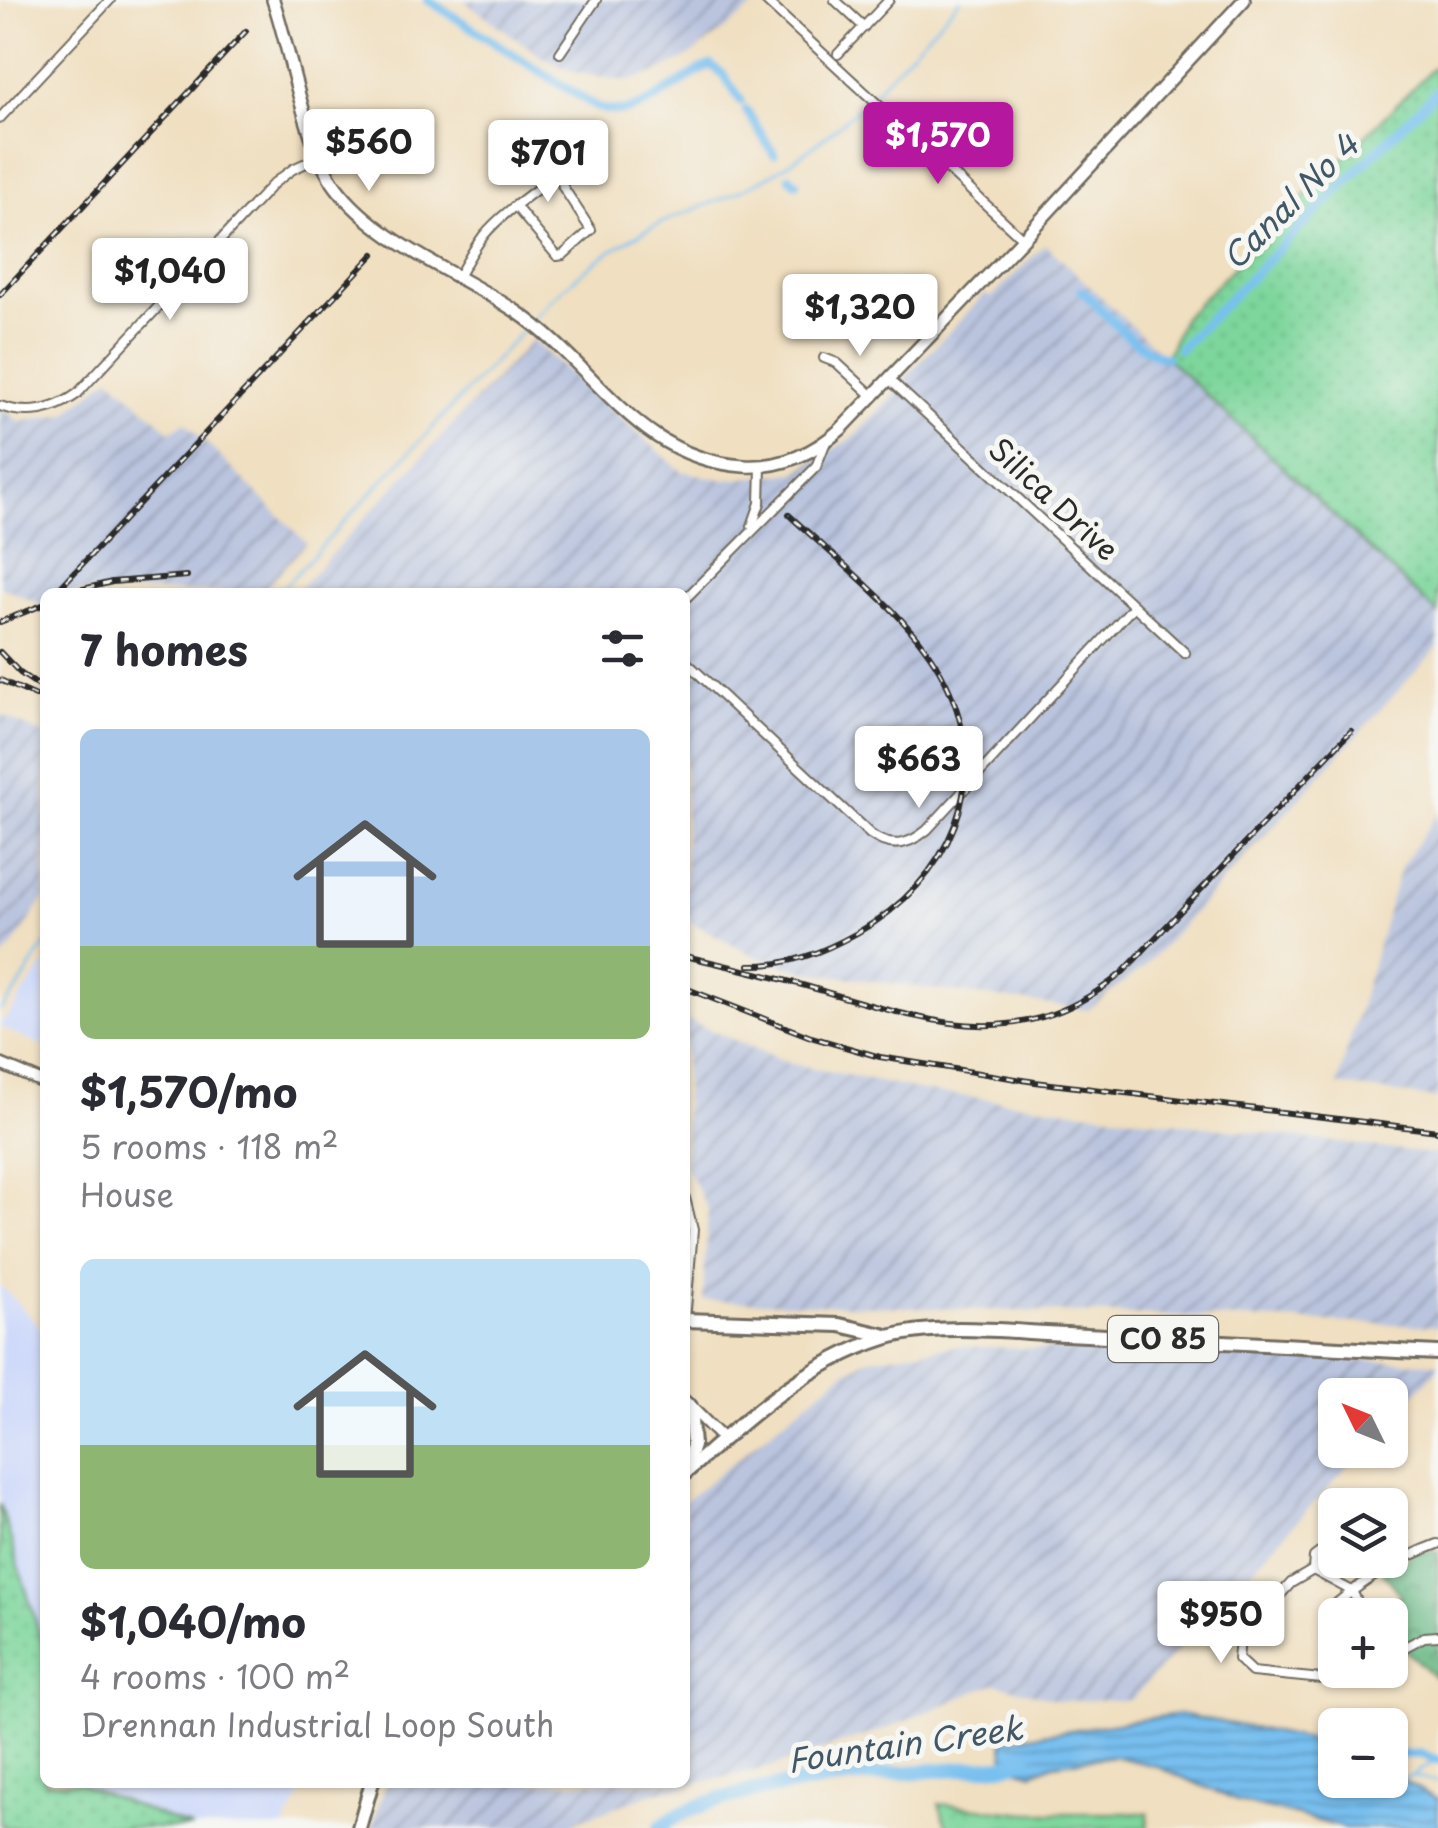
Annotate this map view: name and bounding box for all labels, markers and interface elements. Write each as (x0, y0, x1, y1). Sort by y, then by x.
pin: $1,570 (857, 102, 1019, 187)
pin: $560 (310, 109, 428, 194)
text: $1,570 (885, 110, 991, 158)
text: $560 (325, 117, 413, 165)
pin: $701 (489, 120, 607, 205)
water label: Canal No 4 (1210, 121, 1369, 280)
text: $701 (510, 128, 586, 176)
pin: $1,040 (89, 238, 251, 323)
text: $1,040 (114, 246, 226, 294)
pin: $1,320 (779, 274, 941, 359)
text: $1,320 (805, 282, 915, 330)
street label: Silica Drive (980, 426, 1130, 570)
text: 7 homes (80, 617, 248, 680)
icon: filters (595, 621, 650, 676)
pin: $663 (860, 726, 978, 811)
text: $663 (877, 734, 961, 782)
icon: home (275, 794, 455, 974)
text: $1,570/mo (80, 1059, 297, 1122)
text: 5 rooms · 118 m² (80, 1122, 338, 1170)
text: House (80, 1170, 174, 1218)
road number: CO 85 (1108, 1316, 1218, 1362)
icon: home (275, 1324, 455, 1504)
north arrow (1318, 1378, 1408, 1468)
map controls (1318, 1378, 1408, 1798)
button: layers (1318, 1488, 1408, 1578)
pin: $950 (1162, 1581, 1280, 1666)
text: $1,040/mo (80, 1589, 306, 1652)
text: $950 (1179, 1589, 1263, 1637)
button: + (1318, 1598, 1408, 1688)
text: 4 rooms · 100 m² (80, 1652, 350, 1700)
text: Drennan Industrial Loop South (80, 1700, 554, 1748)
water label: Fountain Creek (784, 1703, 1027, 1783)
button: − (1318, 1708, 1408, 1798)

